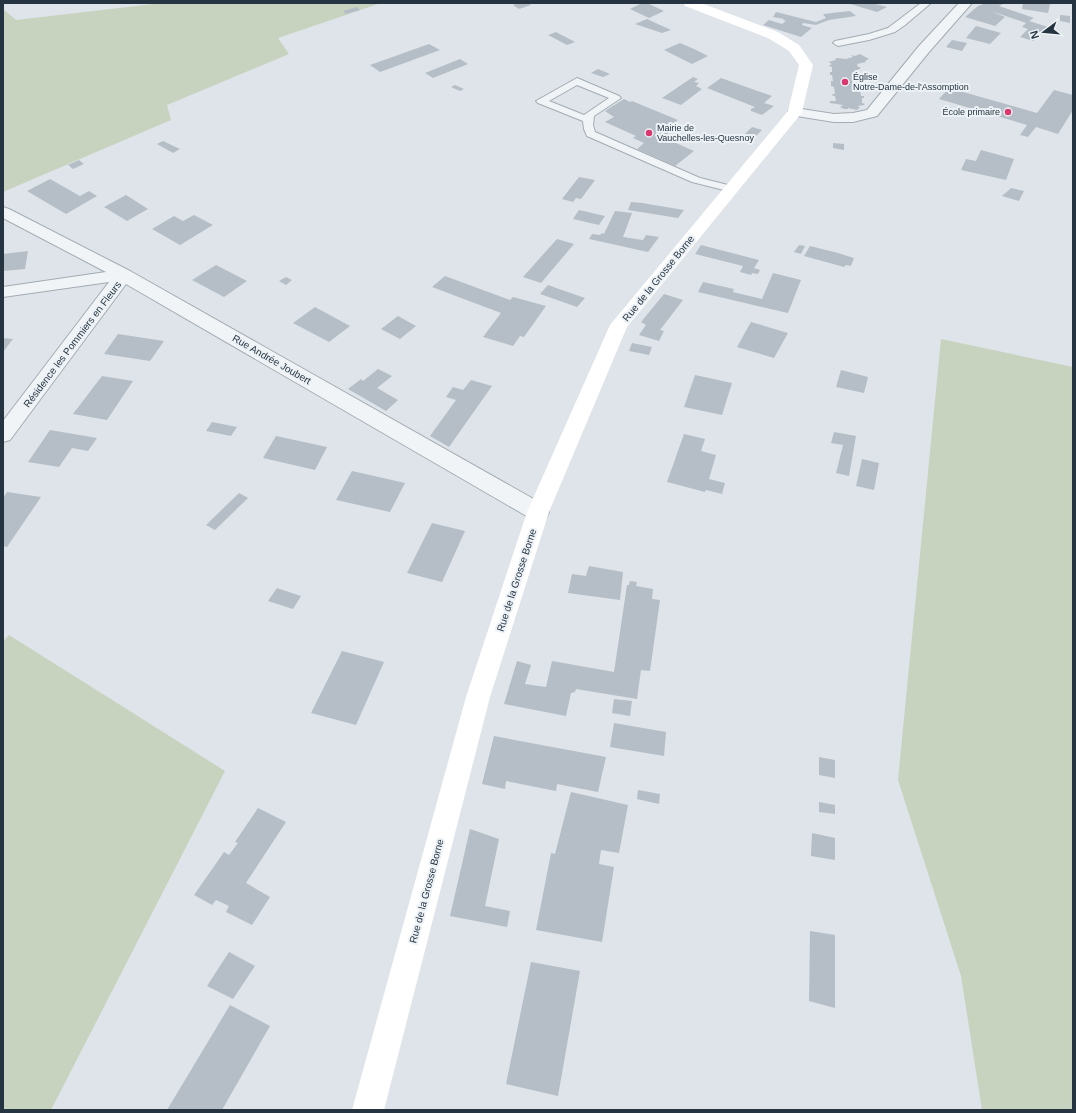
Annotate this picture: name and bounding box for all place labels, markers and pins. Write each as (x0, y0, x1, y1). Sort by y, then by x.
place label: Église Notre-Dame-de-l'Assomption (853, 72, 969, 92)
marker: Église Notre-Dame-de-l'Assomption (840, 77, 850, 87)
place label: École primaire (942, 107, 1000, 117)
marker: École primaire (1003, 107, 1013, 117)
place label: Mairie de Vauchelles-les-Quesnoy (657, 123, 754, 143)
marker: Mairie de Vauchelles-les-Quesnoy (644, 128, 654, 138)

